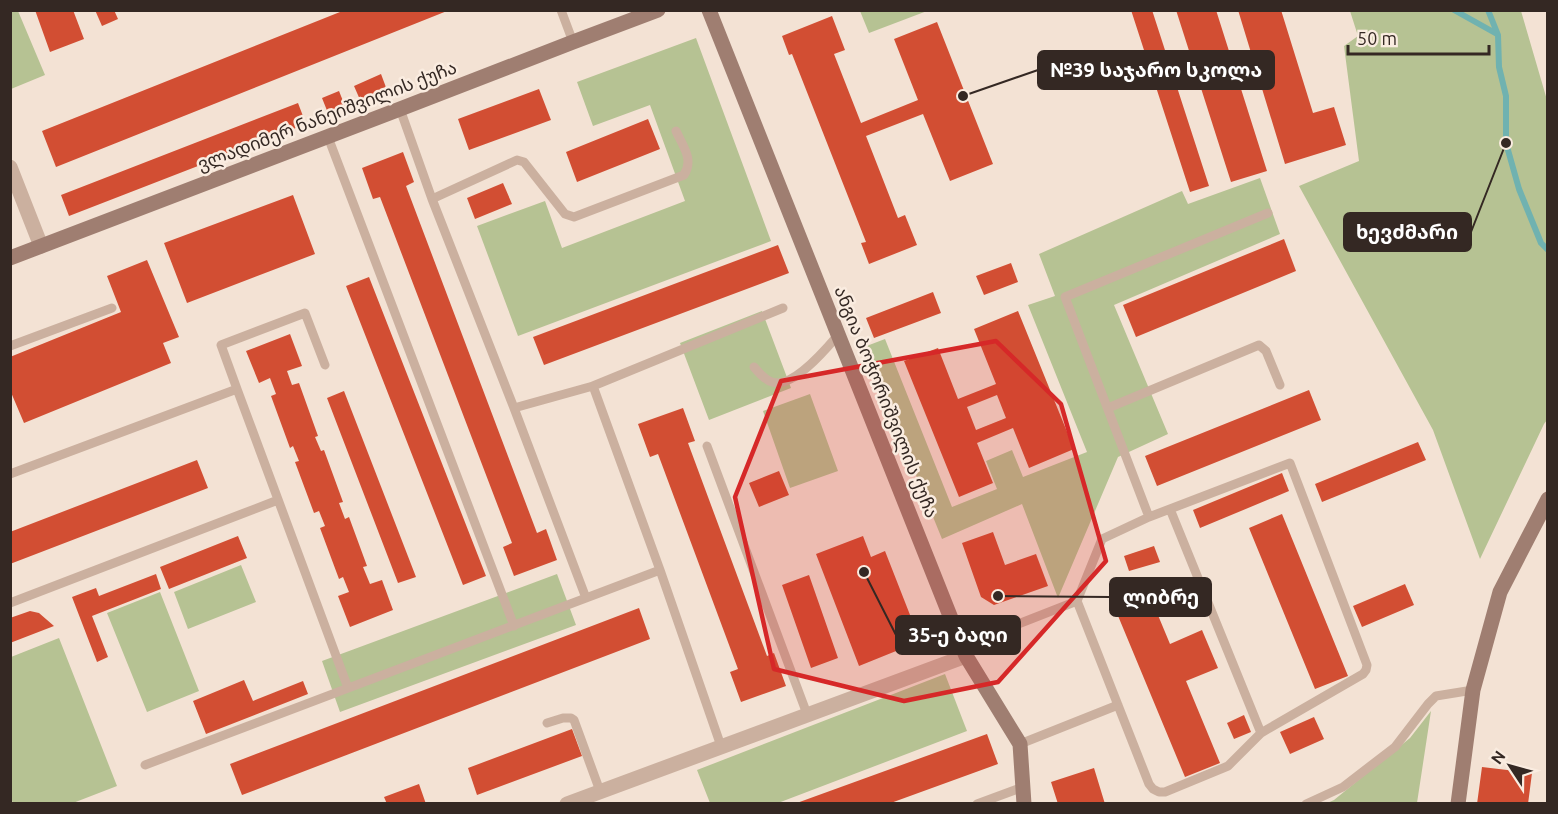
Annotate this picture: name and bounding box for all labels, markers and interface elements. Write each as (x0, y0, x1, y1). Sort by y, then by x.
scale bar (1348, 18, 1489, 56)
text: 50 m (1357, 28, 1397, 48)
callout: №39 საჯარო სკოლა (1038, 51, 1274, 89)
street label: ვლადიმერ ნანეიშვილის ქუჩა (194, 56, 460, 176)
text: №39 საჯარო სკოლა (1050, 58, 1262, 82)
callout: ხევძმარი (1344, 213, 1471, 251)
text: ხევძმარი (1356, 220, 1458, 244)
street label: ანგია ბოჭორიშვილის ქუჩა (829, 283, 943, 521)
callout: ლიბრე (1110, 578, 1211, 616)
text: ლიბრე (1123, 585, 1199, 609)
callout: 35-ე ბაღი (896, 616, 1020, 654)
text: 35-ე ბაღი (908, 623, 1008, 648)
north arrow (1480, 736, 1540, 796)
text: N (1487, 747, 1509, 767)

